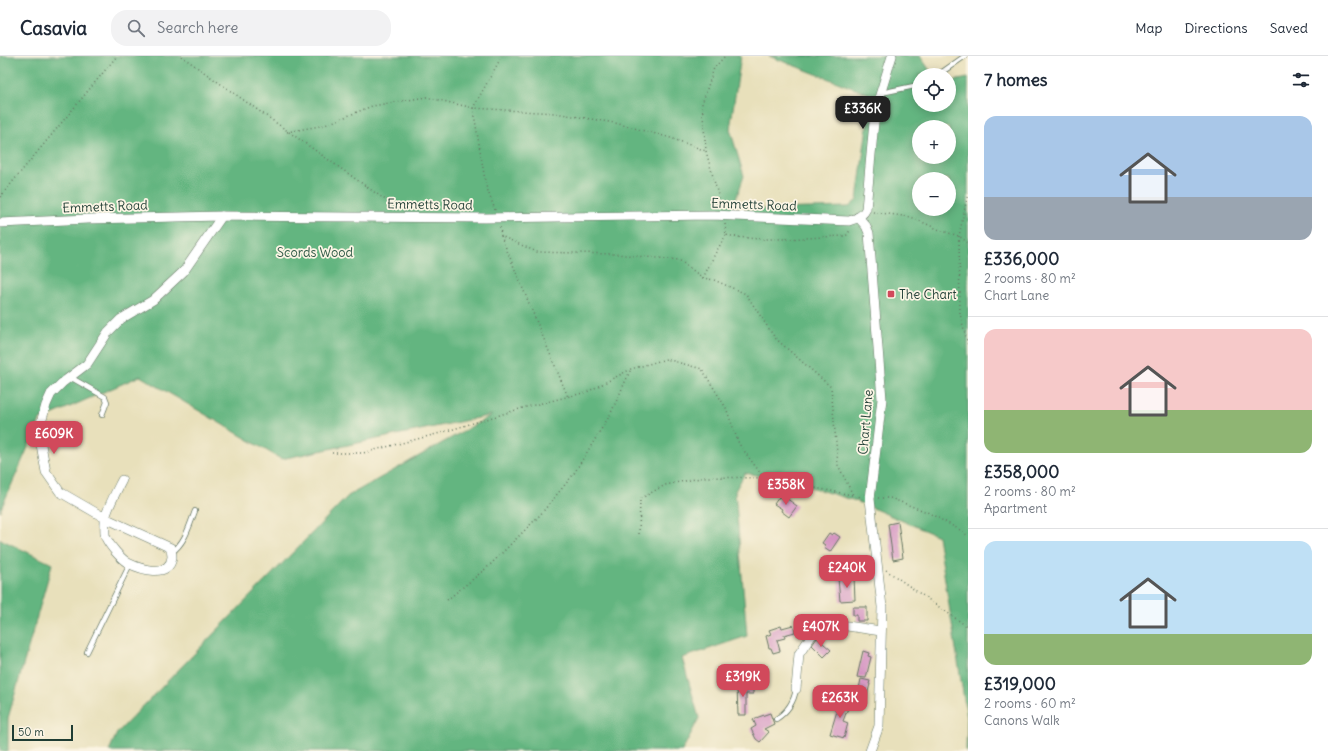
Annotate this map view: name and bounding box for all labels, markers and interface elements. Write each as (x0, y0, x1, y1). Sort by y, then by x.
search box (111, 10, 391, 46)
text: Casavia (20, 16, 87, 40)
icon: search (125, 17, 147, 39)
text: Search here (157, 18, 238, 37)
text: Map (1135, 19, 1162, 37)
text: Directions (1184, 19, 1248, 37)
text: Saved (1270, 19, 1308, 37)
map controls (912, 68, 956, 216)
button: locate (912, 68, 956, 112)
text: 7 homes (984, 69, 1048, 91)
icon: filters (1290, 69, 1312, 91)
pin: £336K (835, 96, 891, 130)
text: £336K (844, 100, 882, 117)
button: + (912, 120, 956, 164)
icon: home (1112, 142, 1184, 214)
button: − (912, 172, 956, 216)
street label: Emmetts Road (387, 195, 473, 214)
street label: Emmetts Road (711, 195, 797, 215)
street label: Emmetts Road (62, 196, 148, 216)
park label: Scords Wood (277, 244, 354, 261)
text: £336,000 (984, 248, 1059, 270)
text: 2 rooms · 80 m² (984, 270, 1076, 287)
place label: The Chart (899, 286, 957, 303)
text: Chart Lane (984, 287, 1049, 304)
marker: The Chart (886, 289, 896, 299)
icon: home (1112, 355, 1184, 427)
street label: Chart Lane (854, 389, 877, 455)
pin: £609K (26, 421, 82, 455)
text: £609K (35, 425, 73, 442)
text: £358,000 (984, 461, 1059, 483)
pin: £358K (758, 472, 814, 506)
text: £358K (767, 476, 805, 493)
text: 2 rooms · 80 m² (984, 483, 1076, 500)
text: Apartment (984, 500, 1047, 517)
pin: £240K (819, 555, 875, 589)
text: £240K (828, 559, 866, 576)
icon: home (1112, 567, 1184, 639)
pin: £407K (793, 614, 849, 648)
text: £407K (802, 618, 840, 635)
pin: £319K (715, 664, 771, 698)
text: £319K (726, 668, 760, 685)
text: £319,000 (984, 673, 1056, 695)
pin: £263K (812, 685, 868, 719)
text: £263K (821, 689, 859, 706)
text: 2 rooms · 60 m² (984, 695, 1076, 712)
text: Canons Walk (984, 712, 1060, 729)
scale bar (12, 723, 73, 742)
text: 50 m (18, 725, 44, 739)

